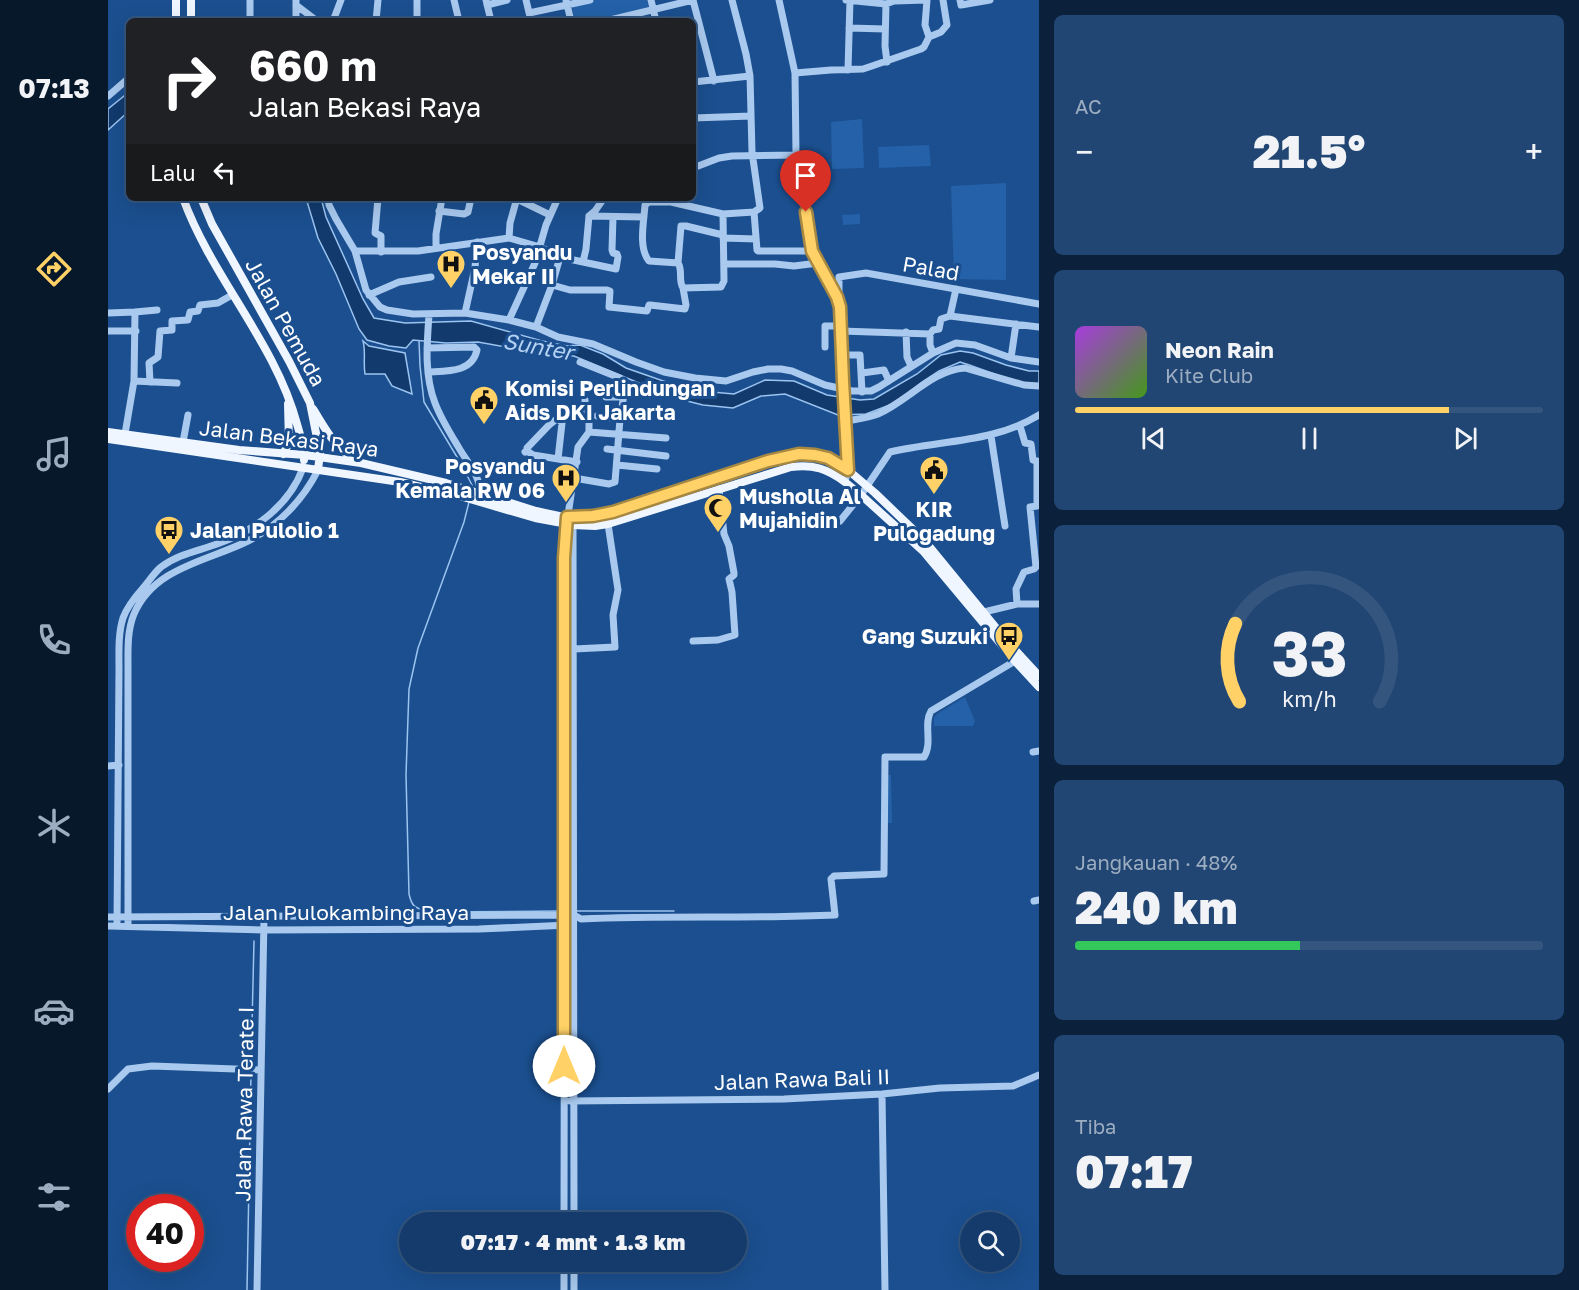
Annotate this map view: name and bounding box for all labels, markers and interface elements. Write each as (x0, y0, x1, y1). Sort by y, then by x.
text: 660 m (249, 40, 377, 90)
icon: right (150, 42, 228, 120)
text: 07:13 (18, 72, 90, 104)
text: Jalan Bekasi Raya (249, 91, 481, 123)
text: AC (1075, 94, 1102, 118)
text: 21.5° (1253, 124, 1365, 178)
text: − (1075, 132, 1093, 171)
text: + (1525, 132, 1543, 171)
pin (780, 150, 831, 212)
icon: left (208, 156, 241, 189)
text: Lalu (150, 159, 196, 186)
icon: arrive (789, 159, 822, 192)
place label: Posyandu Mekar II (472, 239, 572, 289)
icon: directions (33, 248, 75, 290)
hospital icon: Posyandu Mekar II (435, 248, 467, 290)
street label: Palad (901, 250, 961, 286)
street label: Jalan Pemuda (240, 254, 332, 390)
water label: Sunter (501, 327, 579, 366)
text: Neon Rain (1165, 336, 1274, 363)
text: Kite Club (1165, 363, 1253, 387)
place label: Komisi Perlindungan Aids DKI Jakarta (505, 375, 715, 425)
public building icon: Komisi Perlindungan Aids DKI Jakarta (468, 384, 500, 426)
street label: Jalan Bekasi Raya (198, 414, 380, 462)
icon: previous (1137, 422, 1170, 455)
icon: pause (1293, 422, 1326, 455)
icon: next (1449, 422, 1482, 455)
icon: music (33, 433, 75, 475)
place label: Posyandu Kemala RW 06 (395, 453, 545, 503)
public building icon: KIR Pulogadung (918, 454, 950, 496)
hospital icon: Posyandu Kemala RW 06 (550, 462, 582, 504)
place label: Musholla Al Mujahidin (739, 483, 860, 533)
mosque icon: Musholla Al Mujahidin (702, 492, 734, 534)
place label: KIR Pulogadung (873, 496, 995, 546)
bus stop icon: Jalan Pulolio 1 (153, 514, 185, 556)
place label: Jalan Pulolio 1 (190, 517, 339, 543)
text: 33 (1271, 615, 1347, 690)
icon: phone (33, 619, 75, 661)
bus stop icon: Gang Suzuki (993, 620, 1025, 662)
place label: Gang Suzuki (862, 623, 988, 649)
text: km/h (1282, 686, 1336, 712)
icon: climate (33, 805, 75, 847)
text: Jangkauan · 48% (1075, 850, 1237, 874)
text: 240 km (1075, 880, 1238, 934)
street label: Jalan Pulokambing Raya (223, 899, 469, 925)
icon: car (33, 990, 75, 1032)
street label: Jalan Rawa Terate I (229, 1006, 259, 1202)
position arrow (532, 1034, 596, 1098)
street label: Jalan Rawa Bali II (713, 1063, 891, 1095)
text: Tiba (1075, 1114, 1116, 1138)
text: 07:17 (1075, 1144, 1193, 1198)
icon: filters (33, 1176, 75, 1218)
speed limit sign: 40 (126, 1194, 204, 1272)
map controls (960, 1212, 1020, 1272)
button: search (960, 1212, 1020, 1272)
text: 07:17 · 4 mnt · 1.3 km (460, 1228, 686, 1255)

